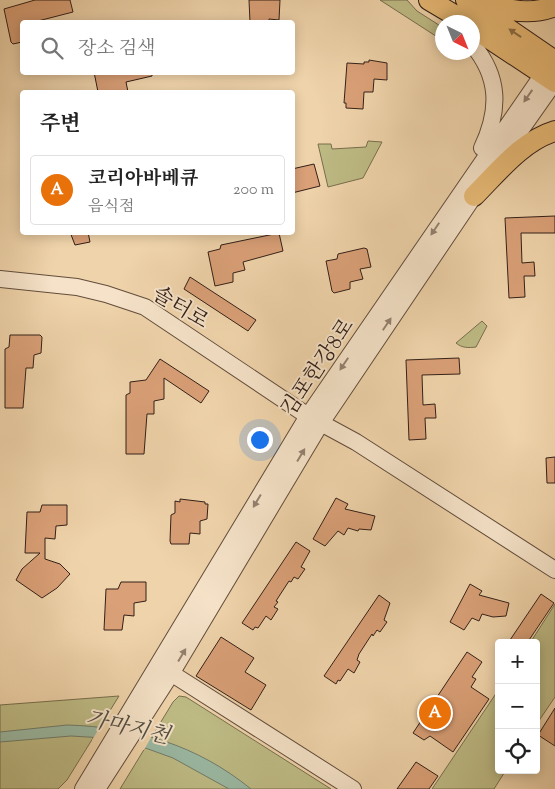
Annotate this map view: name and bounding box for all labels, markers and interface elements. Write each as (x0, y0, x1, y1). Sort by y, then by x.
north arrow (435, 15, 480, 60)
search box (20, 20, 295, 75)
one-way arrow (508, 28, 522, 38)
icon: search (38, 34, 66, 62)
text: 장소 검색 (78, 36, 155, 63)
one-way arrow (523, 89, 533, 102)
text: 주변 (40, 110, 81, 140)
text: 코리아바베큐 (88, 166, 198, 193)
text: A (51, 179, 64, 202)
text: 200 m (233, 179, 274, 202)
text: 음식점 (88, 196, 134, 219)
one-way arrow (430, 223, 440, 236)
street label: 솔터로 (146, 280, 214, 337)
street label: 김포한강8로 (275, 313, 362, 423)
one-way arrow (382, 317, 392, 331)
one-way arrow (339, 357, 349, 370)
your location (247, 427, 273, 453)
one-way arrow (297, 448, 305, 463)
one-way arrow (253, 495, 262, 508)
map controls (495, 639, 540, 774)
button: + (495, 639, 540, 684)
one-way arrow (177, 648, 186, 661)
button: − (495, 684, 540, 729)
pin: A (419, 694, 451, 732)
water label: 가마지천 (82, 704, 174, 754)
button: locate (495, 729, 540, 774)

